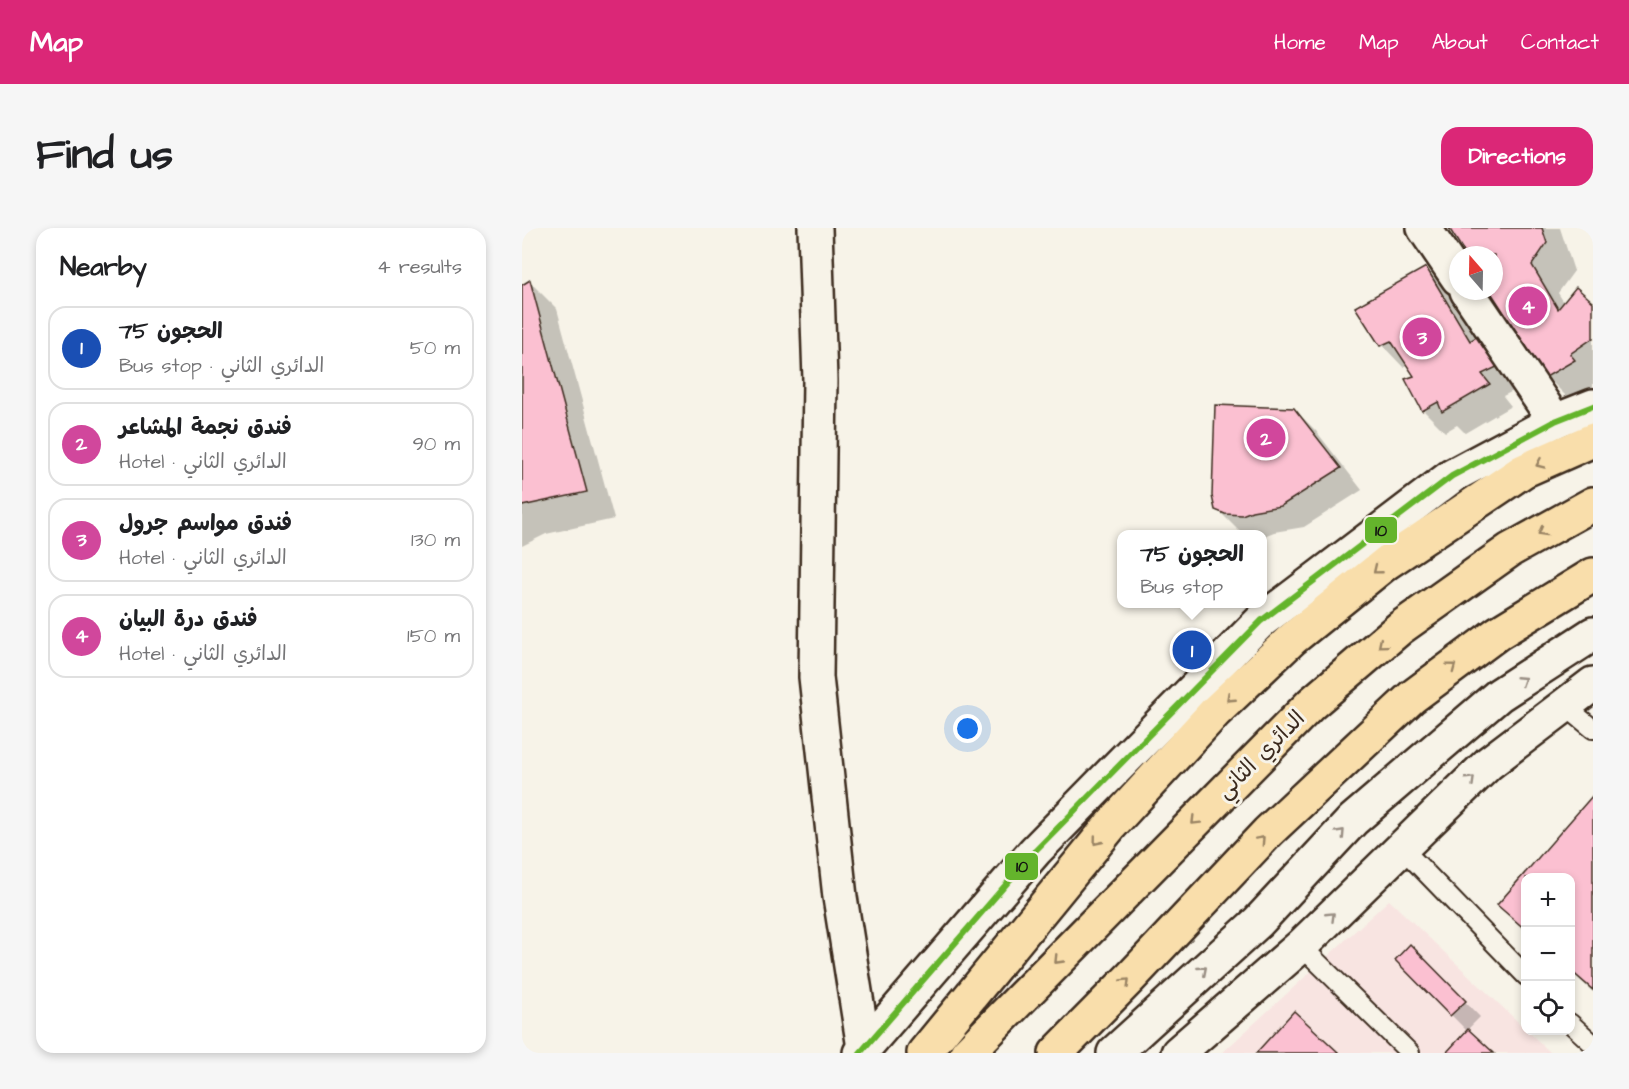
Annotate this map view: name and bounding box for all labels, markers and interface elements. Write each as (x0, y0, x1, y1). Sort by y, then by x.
text: Map (30, 23, 83, 62)
text: Home (1274, 28, 1326, 57)
text: Map (1359, 28, 1399, 57)
text: About (1432, 28, 1488, 57)
text: Contact (1521, 28, 1599, 57)
text: Find us (36, 127, 173, 185)
button: Directions (1441, 127, 1593, 186)
north arrow (1449, 246, 1503, 300)
text: Nearby (60, 249, 147, 285)
text: 4 results (377, 253, 462, 281)
pin: 4 (1508, 284, 1548, 328)
pin: 3 (1402, 314, 1442, 360)
text: الحجون 75 (119, 316, 223, 347)
text: 1 (80, 334, 83, 362)
text: 50 m (410, 334, 460, 362)
text: Bus stop · الدائري الثاني (119, 352, 324, 380)
text: فندق نجمة المشاعر (119, 412, 292, 443)
pin: 2 (1246, 416, 1286, 460)
text: 2 (76, 430, 87, 458)
text: 90 m (412, 430, 460, 458)
text: Hotel · الدائري الثاني (119, 448, 287, 476)
one-way arrow (1535, 457, 1546, 469)
text: فندق مواسم جرول (119, 508, 292, 539)
line badge: 10 (1364, 516, 1398, 544)
text: 10 (1375, 520, 1387, 542)
one-way arrow (1538, 525, 1548, 536)
text: 3 (76, 526, 87, 554)
text: 130 m (411, 526, 460, 554)
popup (1117, 530, 1267, 608)
text: الحجون 75 (1140, 539, 1244, 570)
text: Hotel · الدائري الثاني (119, 544, 287, 572)
one-way arrow (1372, 563, 1383, 574)
text: Bus stop (1140, 573, 1223, 601)
text: فندق درة البيان (119, 604, 257, 635)
text: 4 (75, 622, 88, 650)
text: 150 m (407, 622, 460, 650)
pin: 1 (1172, 628, 1212, 672)
one-way arrow (1378, 636, 1389, 647)
text: Hotel · الدائري الثاني (119, 640, 287, 668)
one-way arrow (1445, 664, 1456, 675)
one-way arrow (1515, 676, 1526, 687)
one-way arrow (1226, 691, 1237, 702)
street label: الدائري الثاني (1210, 704, 1314, 808)
your location (953, 714, 982, 743)
one-way arrow (1465, 776, 1475, 787)
one-way arrow (1191, 815, 1202, 825)
one-way arrow (1334, 829, 1345, 840)
one-way arrow (1093, 834, 1104, 845)
one-way arrow (1253, 837, 1264, 848)
line badge: 10 (1004, 852, 1039, 881)
text: 10 (1016, 856, 1028, 878)
map controls (1521, 873, 1575, 1035)
button: + (1521, 873, 1575, 927)
one-way arrow (1325, 912, 1335, 923)
button: − (1521, 927, 1575, 981)
one-way arrow (1054, 953, 1065, 963)
one-way arrow (1196, 966, 1207, 977)
one-way arrow (1119, 978, 1130, 989)
button: locate (1521, 981, 1575, 1035)

